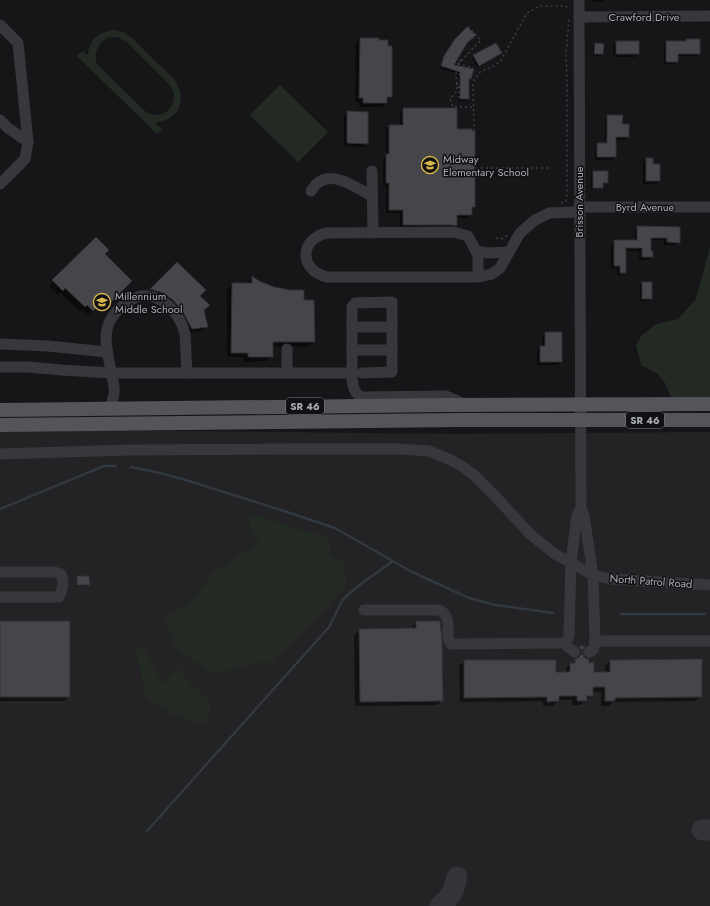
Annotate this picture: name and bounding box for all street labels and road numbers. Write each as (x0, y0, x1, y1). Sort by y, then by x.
street label: Crawford Drive (609, 9, 680, 25)
street label: Brisson Avenue (571, 166, 587, 237)
street label: Byrd Avenue (616, 199, 675, 215)
road number: SR 46 (286, 398, 324, 414)
road number: SR 46 (626, 412, 664, 428)
street label: North Patrol Road (609, 570, 693, 592)

